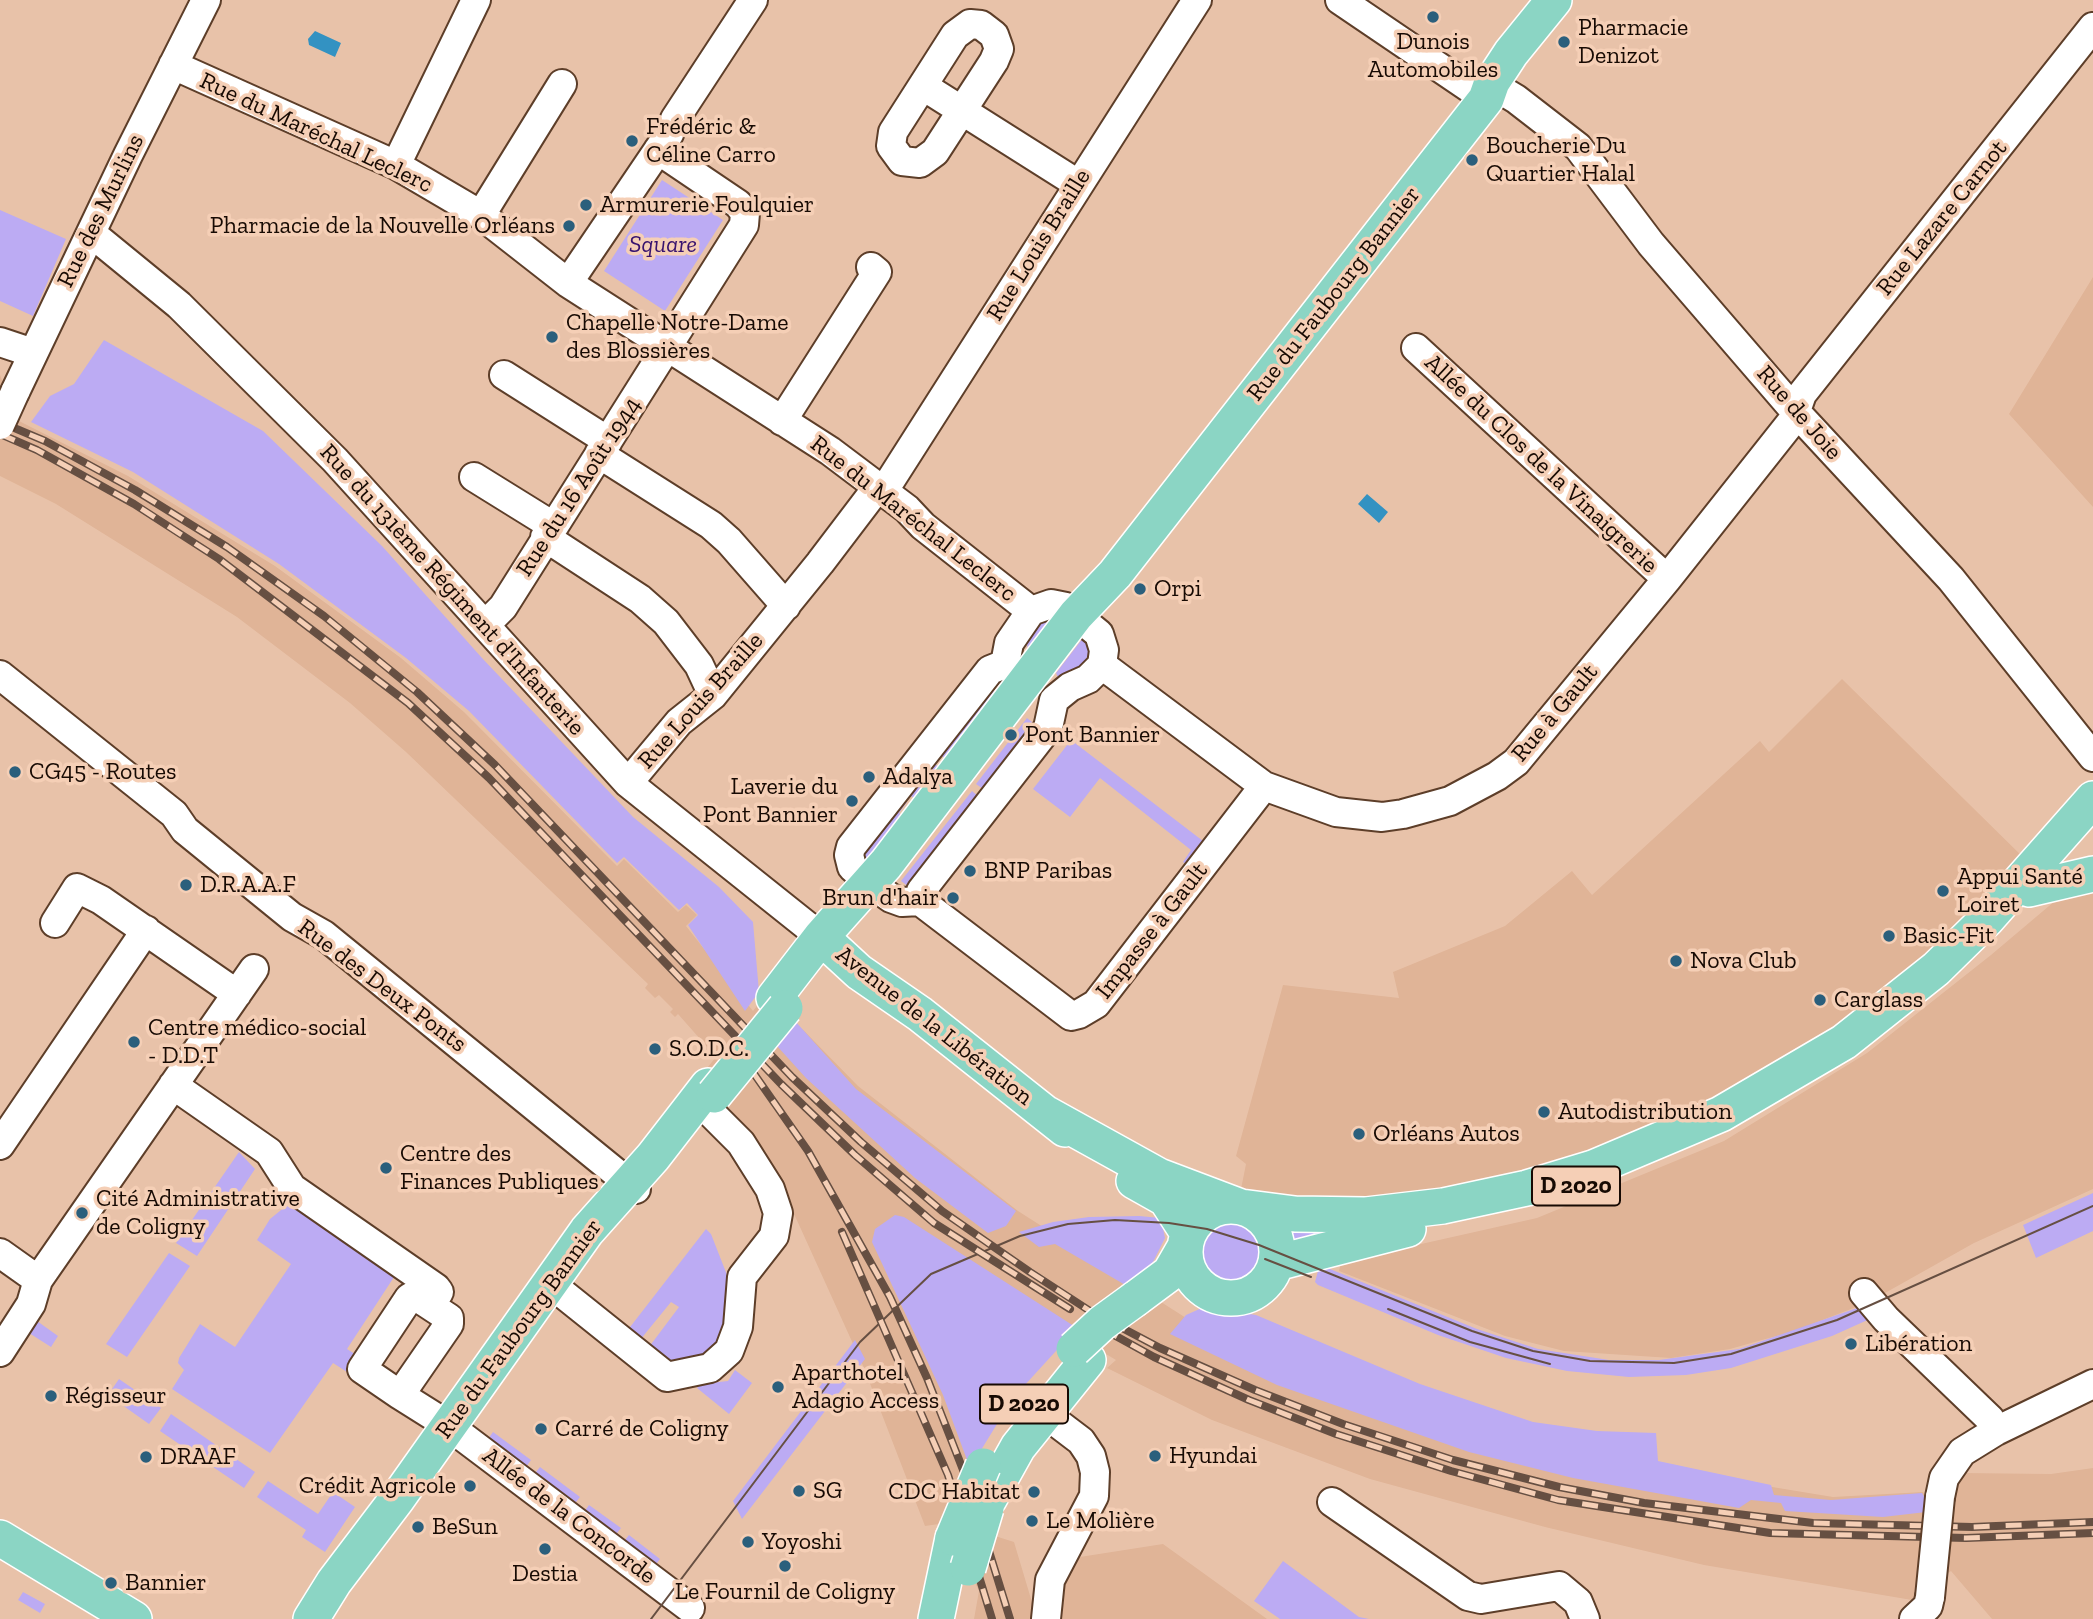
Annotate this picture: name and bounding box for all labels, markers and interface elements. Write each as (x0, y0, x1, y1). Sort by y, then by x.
marker: Dunois Automobiles (1425, 9, 1441, 25)
place label: Pharmacie Denizot (1578, 14, 1688, 70)
place label: Dunois Automobiles (1368, 28, 1498, 84)
marker: Pharmacie Denizot (1556, 34, 1572, 50)
street label: Rue du Maréchal Leclerc (195, 66, 437, 200)
place label: Frédéric & Céline Carro (646, 113, 776, 169)
street label: Rue des Murlins (51, 130, 151, 292)
place label: Boucherie Du Quartier Halal (1486, 132, 1635, 188)
marker: Frédéric & Céline Carro (624, 133, 640, 149)
street label: Rue Lazare Carnot (1871, 135, 2013, 301)
marker: Boucherie Du Quartier Halal (1464, 152, 1480, 168)
street label: Rue Louis Braille (981, 164, 1097, 326)
street label: Rue du Faubourg Bannier (1241, 181, 1427, 407)
place label: Armurerie Foulquier (600, 191, 814, 219)
marker: Armurerie Foulquier (578, 197, 594, 213)
place label: Pharmacie de la Nouvelle Orléans (210, 212, 555, 240)
marker: Pharmacie de la Nouvelle Orléans (561, 218, 577, 234)
park label: Square (629, 231, 697, 259)
place label: Chapelle Notre-Dame des Blossières (566, 309, 788, 365)
marker: Chapelle Notre-Dame des Blossières (544, 329, 560, 345)
street label: Allée du Clos de la Vinaigrerie (1418, 348, 1664, 580)
street label: Rue de Joie (1750, 360, 1848, 466)
street label: Rue du 16 Août 1944 (510, 392, 648, 582)
street label: Rue du Maréchal Leclerc (804, 430, 1022, 608)
street label: Rue du 131ème Régiment d'Infanterie (313, 438, 591, 742)
place label: Orpi (1154, 575, 1201, 603)
marker: Orpi (1132, 581, 1148, 597)
street label: Rue Louis Braille (632, 627, 770, 775)
street label: Rue à Gault (1506, 658, 1604, 768)
place label: Pont Bannier (1025, 721, 1160, 749)
marker: Pont Bannier (1003, 727, 1019, 743)
place label: CG45 - Routes (29, 758, 177, 786)
place label: Adalya (883, 763, 953, 791)
marker: CG45 - Routes (7, 764, 23, 780)
marker: Adalya (861, 769, 877, 785)
place label: Laverie du Pont Bannier (703, 773, 838, 829)
marker: Laverie du Pont Bannier (844, 793, 860, 809)
place label: BNP Paribas (984, 857, 1112, 885)
street label: Impasse à Gault (1090, 857, 1214, 1005)
marker: BNP Paribas (962, 863, 978, 879)
place label: Appui Santé Loiret (1957, 863, 2083, 919)
place label: D.R.A.A.F (200, 871, 296, 899)
marker: D.R.A.A.F (178, 877, 194, 893)
marker: Appui Santé Loiret (1935, 883, 1951, 899)
place label: Brun d'hair (822, 884, 939, 912)
marker: Brun d'hair (945, 890, 961, 906)
street label: Rue des Deux Ponts (292, 913, 472, 1059)
place label: Basic-Fit (1903, 922, 1994, 950)
marker: Basic-Fit (1881, 928, 1897, 944)
street label: Avenue de la Libération (830, 940, 1038, 1112)
place label: Nova Club (1690, 947, 1797, 975)
marker: Nova Club (1668, 953, 1684, 969)
place label: Carglass (1834, 986, 1923, 1014)
marker: Carglass (1812, 992, 1828, 1008)
place label: Centre médico-social - D.D.T (148, 1014, 366, 1070)
marker: Centre médico-social - D.D.T (126, 1034, 142, 1050)
place label: S.O.D.C. (669, 1035, 749, 1063)
marker: S.O.D.C. (647, 1041, 663, 1057)
place label: Autodistribution (1558, 1098, 1732, 1126)
marker: Autodistribution (1536, 1104, 1552, 1120)
place label: Orléans Autos (1373, 1120, 1520, 1148)
marker: Orléans Autos (1351, 1126, 1367, 1142)
place label: Centre des Finances Publiques (400, 1140, 599, 1196)
marker: Centre des Finances Publiques (378, 1160, 394, 1176)
road number: D 2020 (1532, 1166, 1620, 1205)
place label: Cité Administrative de Coligny (96, 1185, 300, 1241)
marker: Cité Administrative de Coligny (74, 1205, 90, 1221)
street label: Rue du Faubourg Bannier (430, 1214, 608, 1444)
place label: Libération (1865, 1330, 1972, 1358)
marker: Libération (1843, 1336, 1859, 1352)
place label: Aparthotel Adagio Access (792, 1359, 939, 1415)
marker: Aparthotel Adagio Access (770, 1379, 786, 1395)
place label: Régisseur (65, 1382, 167, 1410)
road number: D 2020 (980, 1385, 1068, 1424)
marker: Régisseur (43, 1388, 59, 1404)
place label: Carré de Coligny (555, 1415, 728, 1443)
marker: Carré de Coligny (533, 1421, 549, 1437)
street label: Allée de la Concorde (477, 1442, 661, 1590)
place label: Hyundai (1169, 1442, 1257, 1470)
place label: DRAAF (160, 1443, 236, 1471)
marker: Hyundai (1147, 1448, 1163, 1464)
marker: DRAAF (138, 1449, 154, 1465)
place label: Crédit Agricole (299, 1472, 456, 1500)
place label: SG (813, 1477, 842, 1505)
marker: Crédit Agricole (462, 1478, 478, 1494)
place label: CDC Habitat (888, 1478, 1020, 1506)
marker: SG (791, 1483, 807, 1499)
marker: CDC Habitat (1026, 1484, 1042, 1500)
place label: Le Molière (1046, 1507, 1154, 1535)
place label: BeSun (432, 1513, 498, 1541)
marker: Le Molière (1024, 1513, 1040, 1529)
marker: BeSun (410, 1519, 426, 1535)
place label: Yoyoshi (762, 1528, 842, 1556)
marker: Yoyoshi (740, 1534, 756, 1550)
marker: Destia (537, 1541, 553, 1557)
marker: Le Fournil de Coligny (777, 1558, 793, 1574)
place label: Destia (512, 1560, 578, 1588)
place label: Bannier (125, 1569, 207, 1597)
marker: Bannier (103, 1575, 119, 1591)
place label: Le Fournil de Coligny (675, 1578, 895, 1606)

